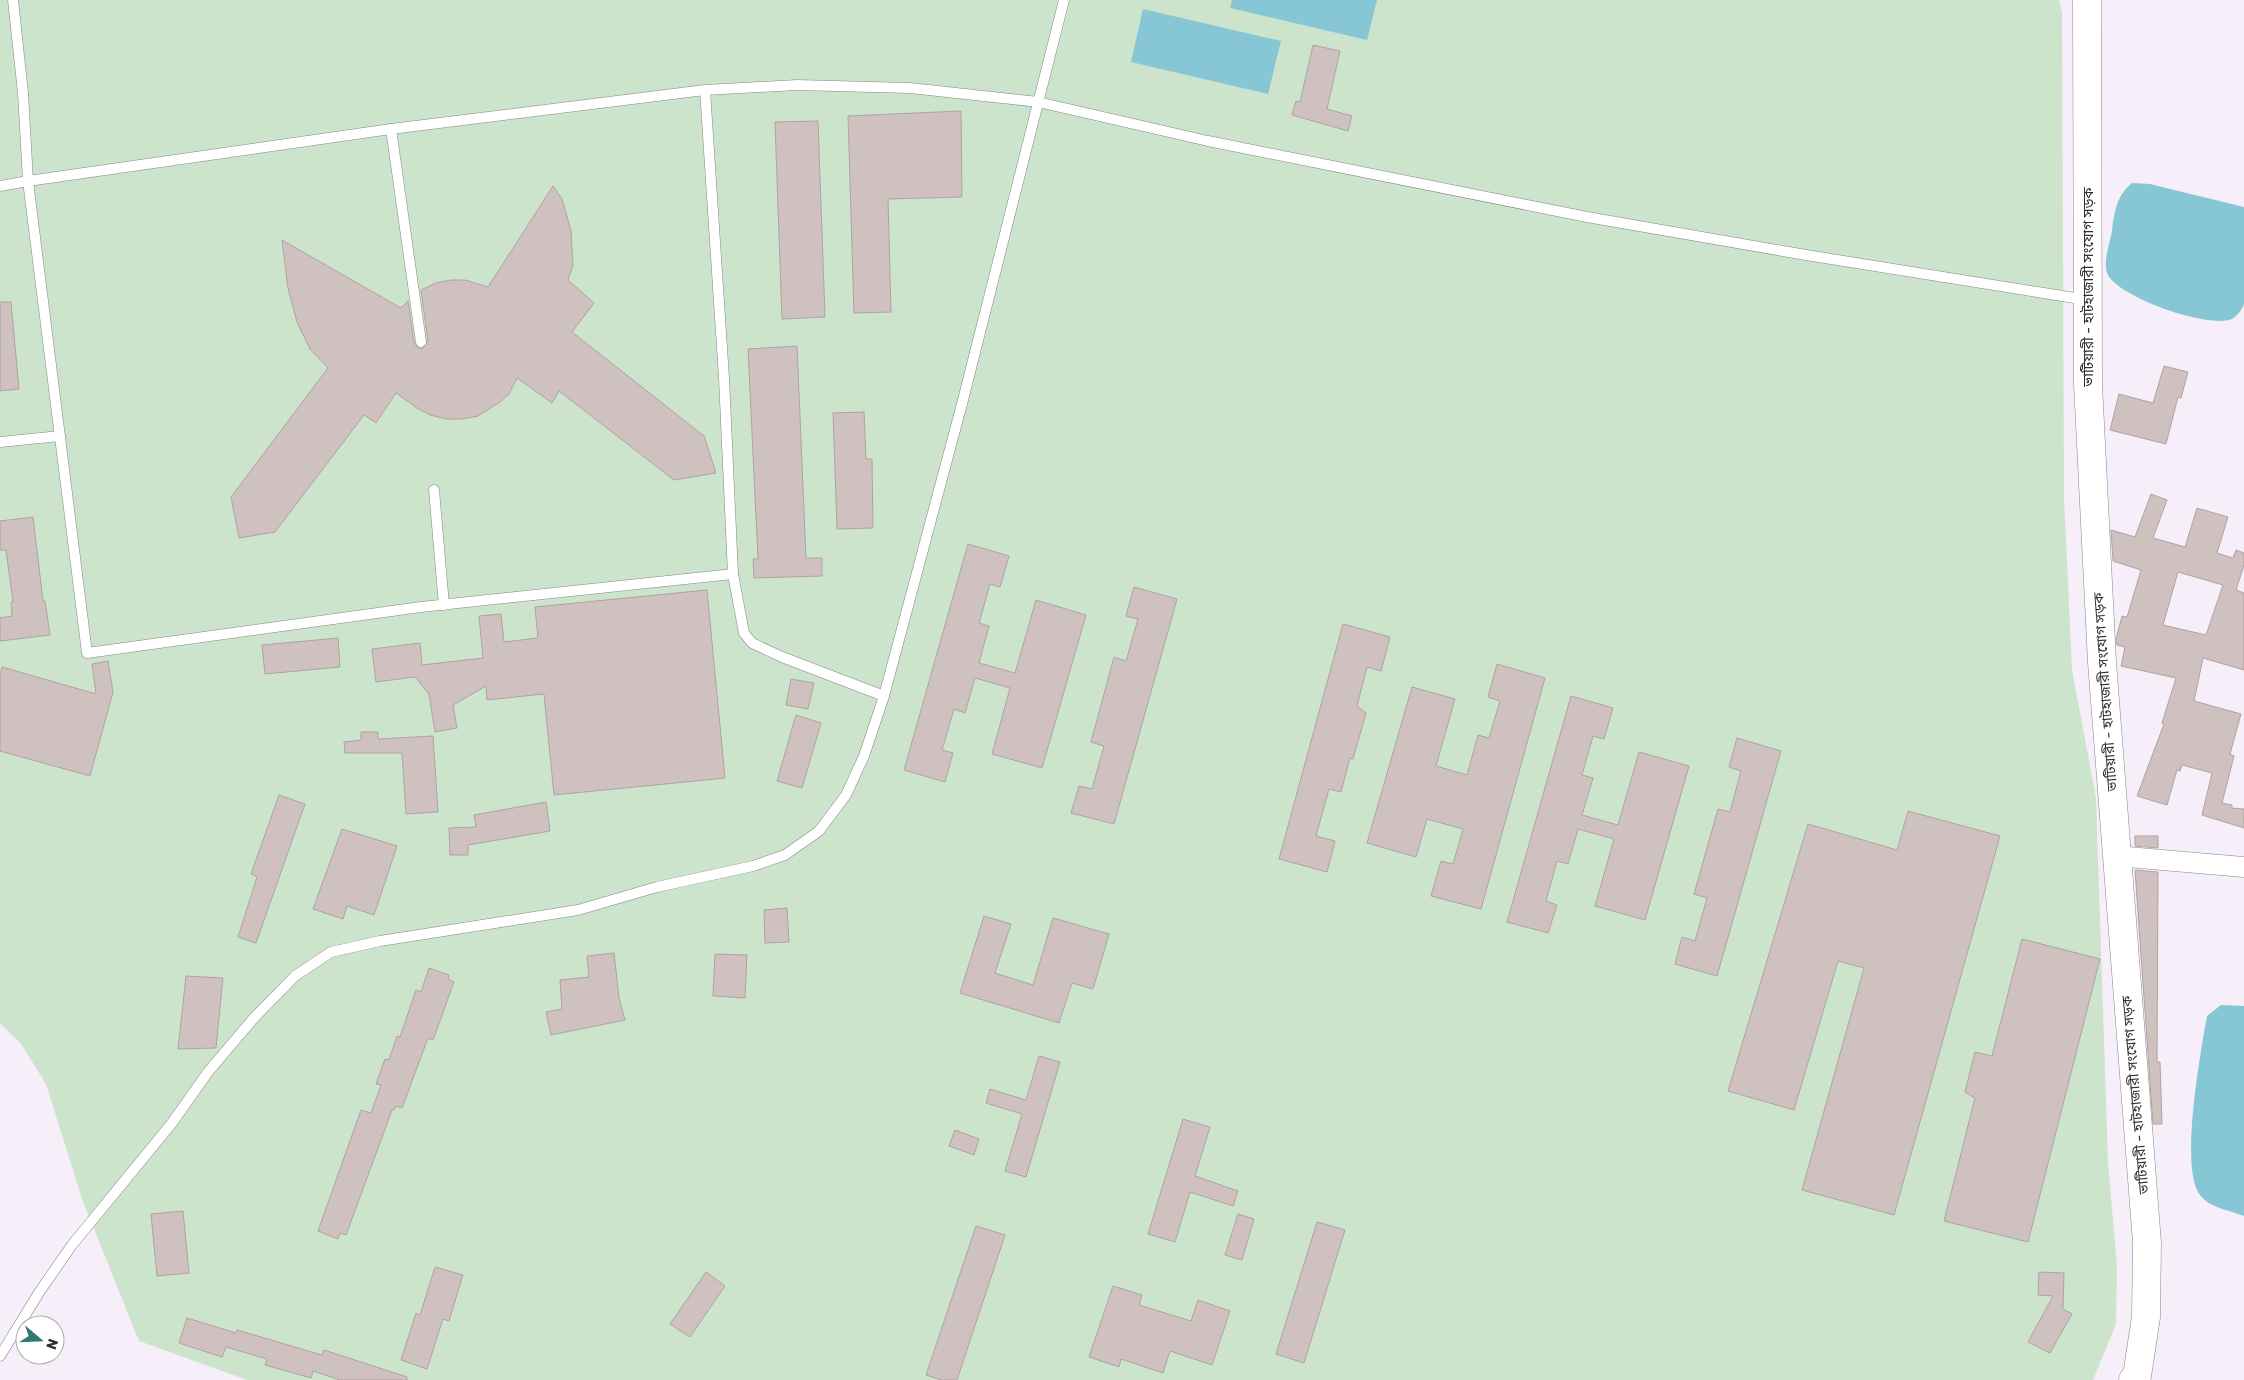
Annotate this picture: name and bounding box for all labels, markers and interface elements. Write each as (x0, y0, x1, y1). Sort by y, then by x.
street label: ভাটিয়ারী - হাটহাজারী সংযোগ সড়ক (2080, 187, 2097, 388)
street label: ভাটিয়ারী - হাটহাজারী সংযোগ সড়ক (2090, 591, 2121, 793)
street label: ভাটিয়ারী - হাটহাজারী সংযোগ সড়ক (2118, 994, 2153, 1196)
north arrow (15, 1315, 65, 1365)
text: N (42, 1337, 61, 1352)

